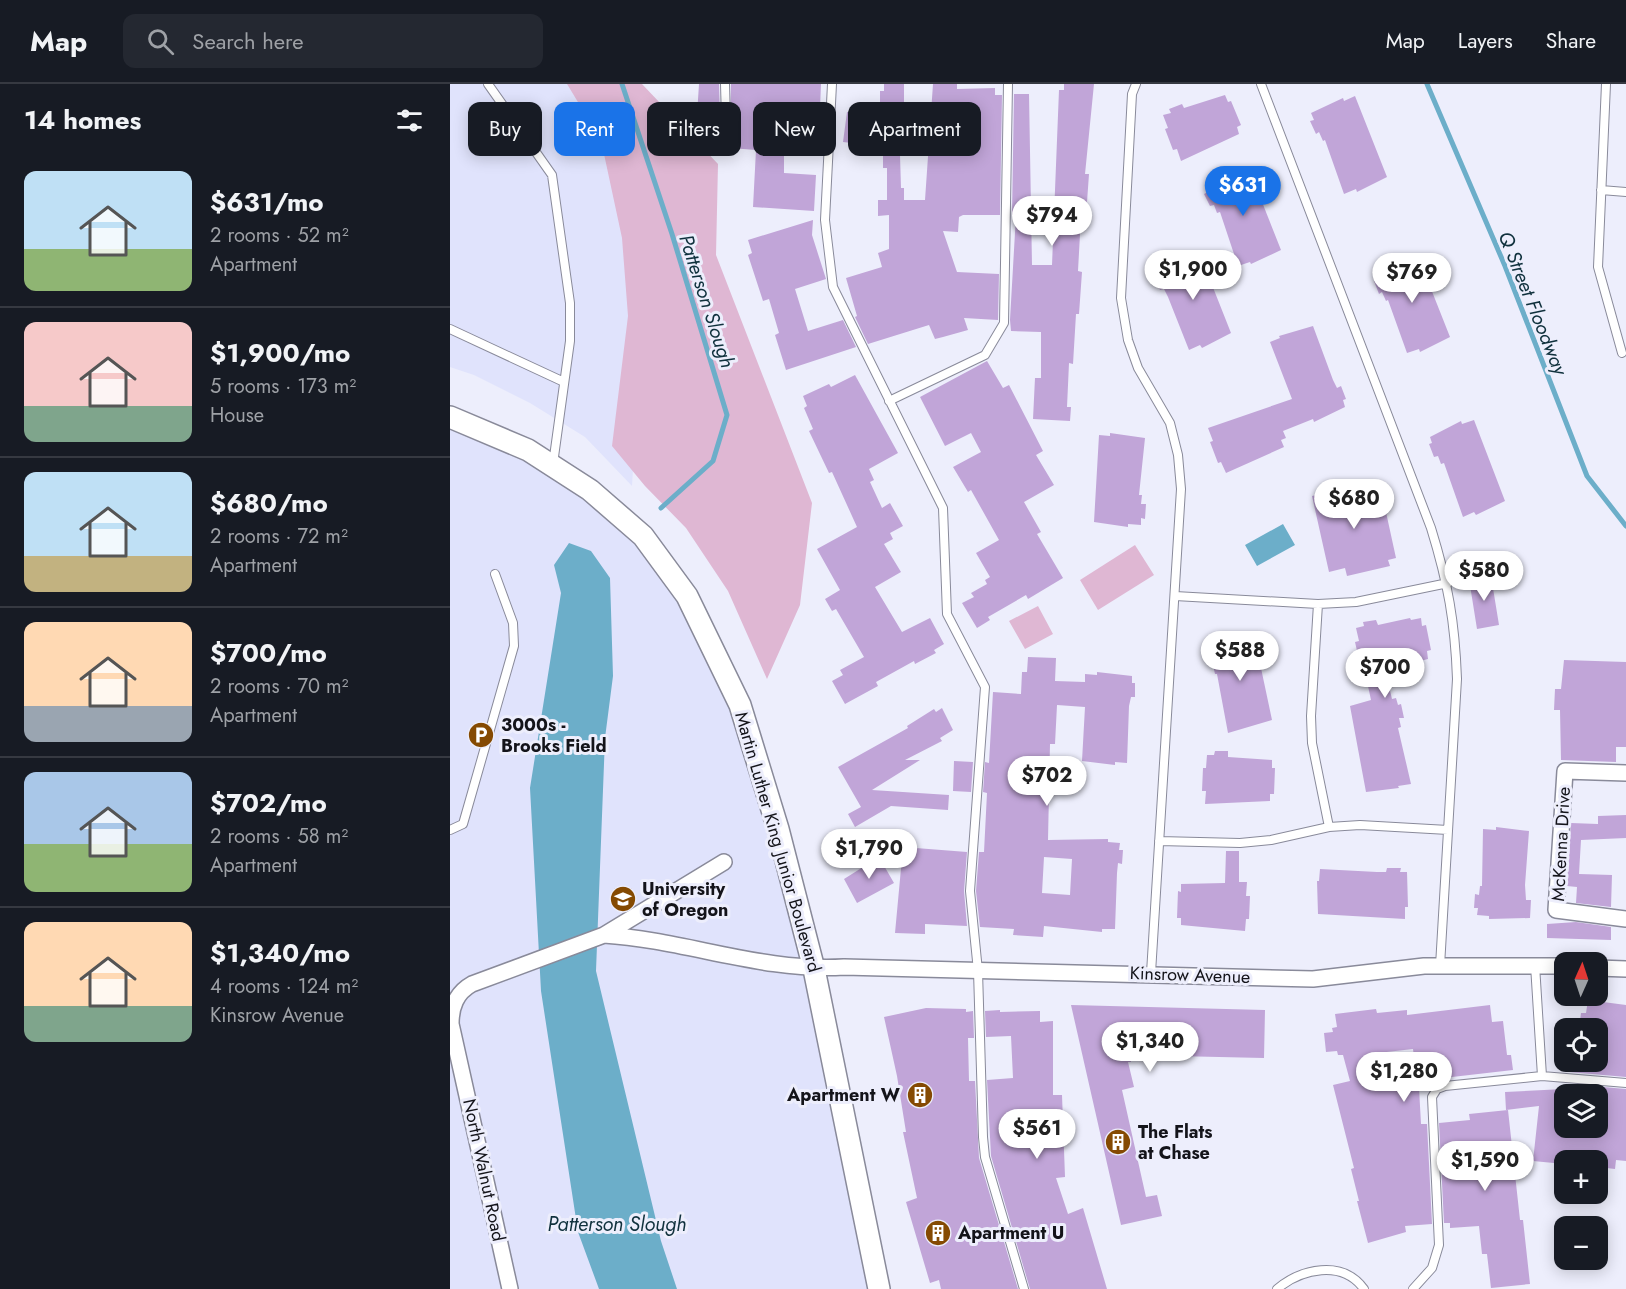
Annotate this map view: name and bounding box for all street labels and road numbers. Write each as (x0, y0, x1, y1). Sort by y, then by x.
street label: Martin Luther King Junior Boulevard (728, 709, 828, 975)
street label: McKenna Drive (1545, 786, 1577, 902)
street label: Kinsrow Avenue (1129, 960, 1251, 990)
street label: North Walnut Road (456, 1096, 512, 1244)

